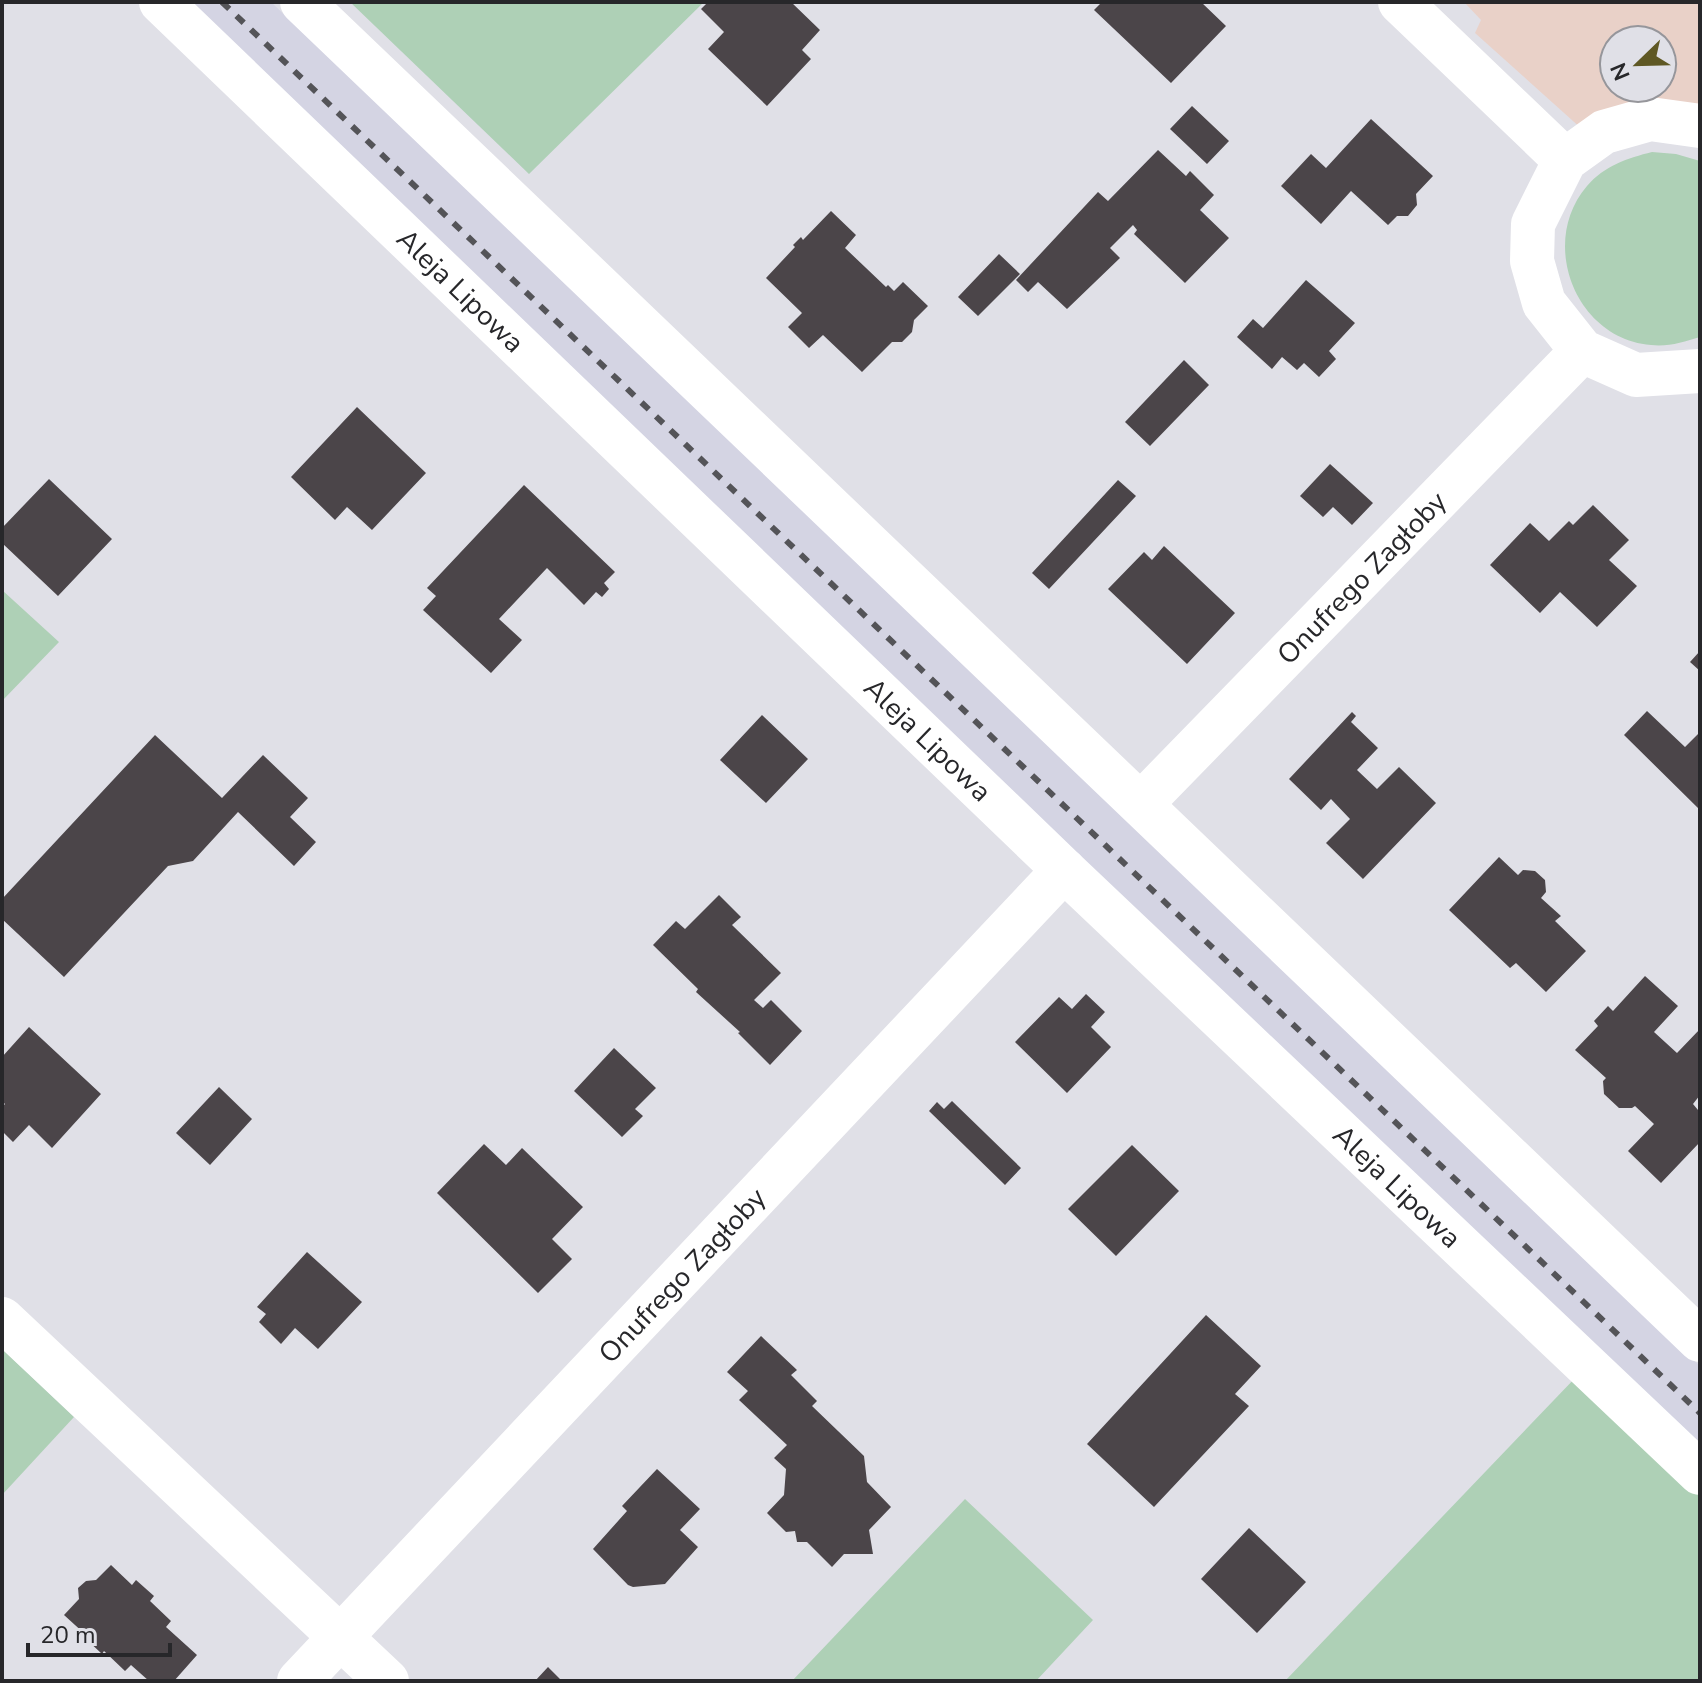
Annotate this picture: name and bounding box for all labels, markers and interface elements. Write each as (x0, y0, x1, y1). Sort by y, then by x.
north arrow (1598, 24, 1678, 104)
text: N (1603, 58, 1638, 85)
street label: Aleja Lipowa (388, 221, 532, 361)
street label: Onufrego Zagłoby (1269, 483, 1456, 673)
street label: Aleja Lipowa (855, 670, 1000, 810)
street label: Aleja Lipowa (1324, 1117, 1469, 1257)
street label: Onufrego Zagłoby (591, 1179, 775, 1372)
scale bar (28, 1607, 170, 1657)
text: 20 m (40, 1619, 96, 1651)

